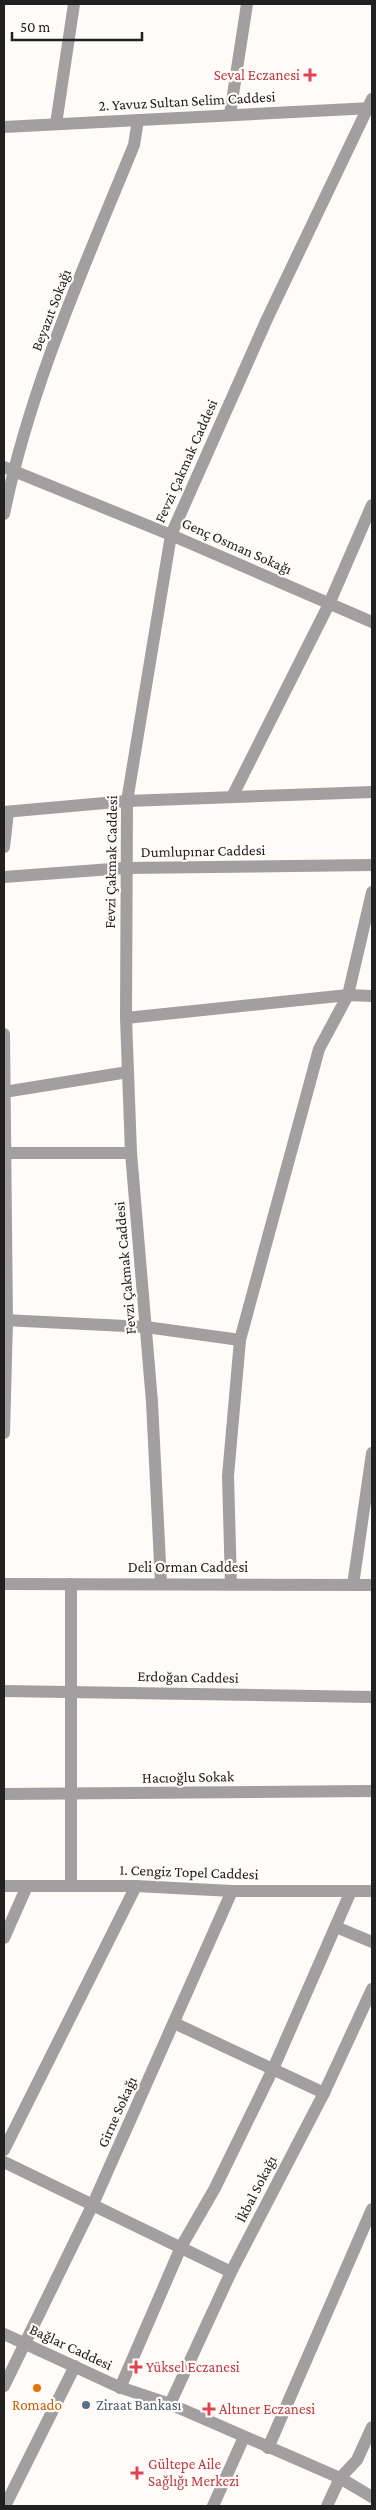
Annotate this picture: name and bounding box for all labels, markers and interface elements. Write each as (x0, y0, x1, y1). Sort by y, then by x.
scale bar (12, 10, 142, 42)
text: 50 m (20, 19, 50, 35)
place label: Seval Eczanesi (214, 67, 300, 83)
marker: Seval Eczanesi (304, 69, 316, 81)
street label: 2. Yavuz Sultan Selim Caddesi (98, 88, 276, 114)
street label: Beyazıt Sokağı (28, 267, 75, 353)
street label: Fevzi Çakmak Caddesi (152, 397, 221, 526)
street label: Genç Osman Sokağı (179, 515, 295, 578)
street label: Fevzi Çakmak Caddesi (102, 795, 121, 929)
street label: Dumlupınar Caddesi (140, 842, 266, 861)
street label: Fevzi Çakmak Caddesi (111, 1201, 140, 1335)
street label: Deli Orman Caddesi (128, 1559, 248, 1575)
street label: Erdoğan Caddesi (137, 1668, 239, 1687)
street label: Hacıoğlu Sokak (142, 1768, 235, 1787)
street label: 1. Cengiz Topel Caddesi (119, 1862, 259, 1883)
street label: Girne Sokağı (94, 2074, 141, 2150)
street label: İkbal Sokağı (232, 2153, 281, 2225)
street label: Bağlar Caddesi (27, 2321, 115, 2374)
place label: Yüksel Eczanesi (146, 2359, 240, 2375)
marker: Yüksel Eczanesi (130, 2361, 142, 2373)
marker: Romado (31, 2382, 43, 2394)
place label: Romado (12, 2397, 62, 2413)
place label: Ziraat Bankası (96, 2397, 182, 2413)
marker: Ziraat Bankası (80, 2399, 92, 2411)
place label: Altıner Eczanesi (219, 2401, 315, 2417)
marker: Altıner Eczanesi (203, 2403, 215, 2415)
place label: Gültepe Aile Sağlığı Merkezi (148, 2456, 239, 2490)
marker: Gültepe Aile Sağlığı Merkezi (130, 2466, 144, 2480)

